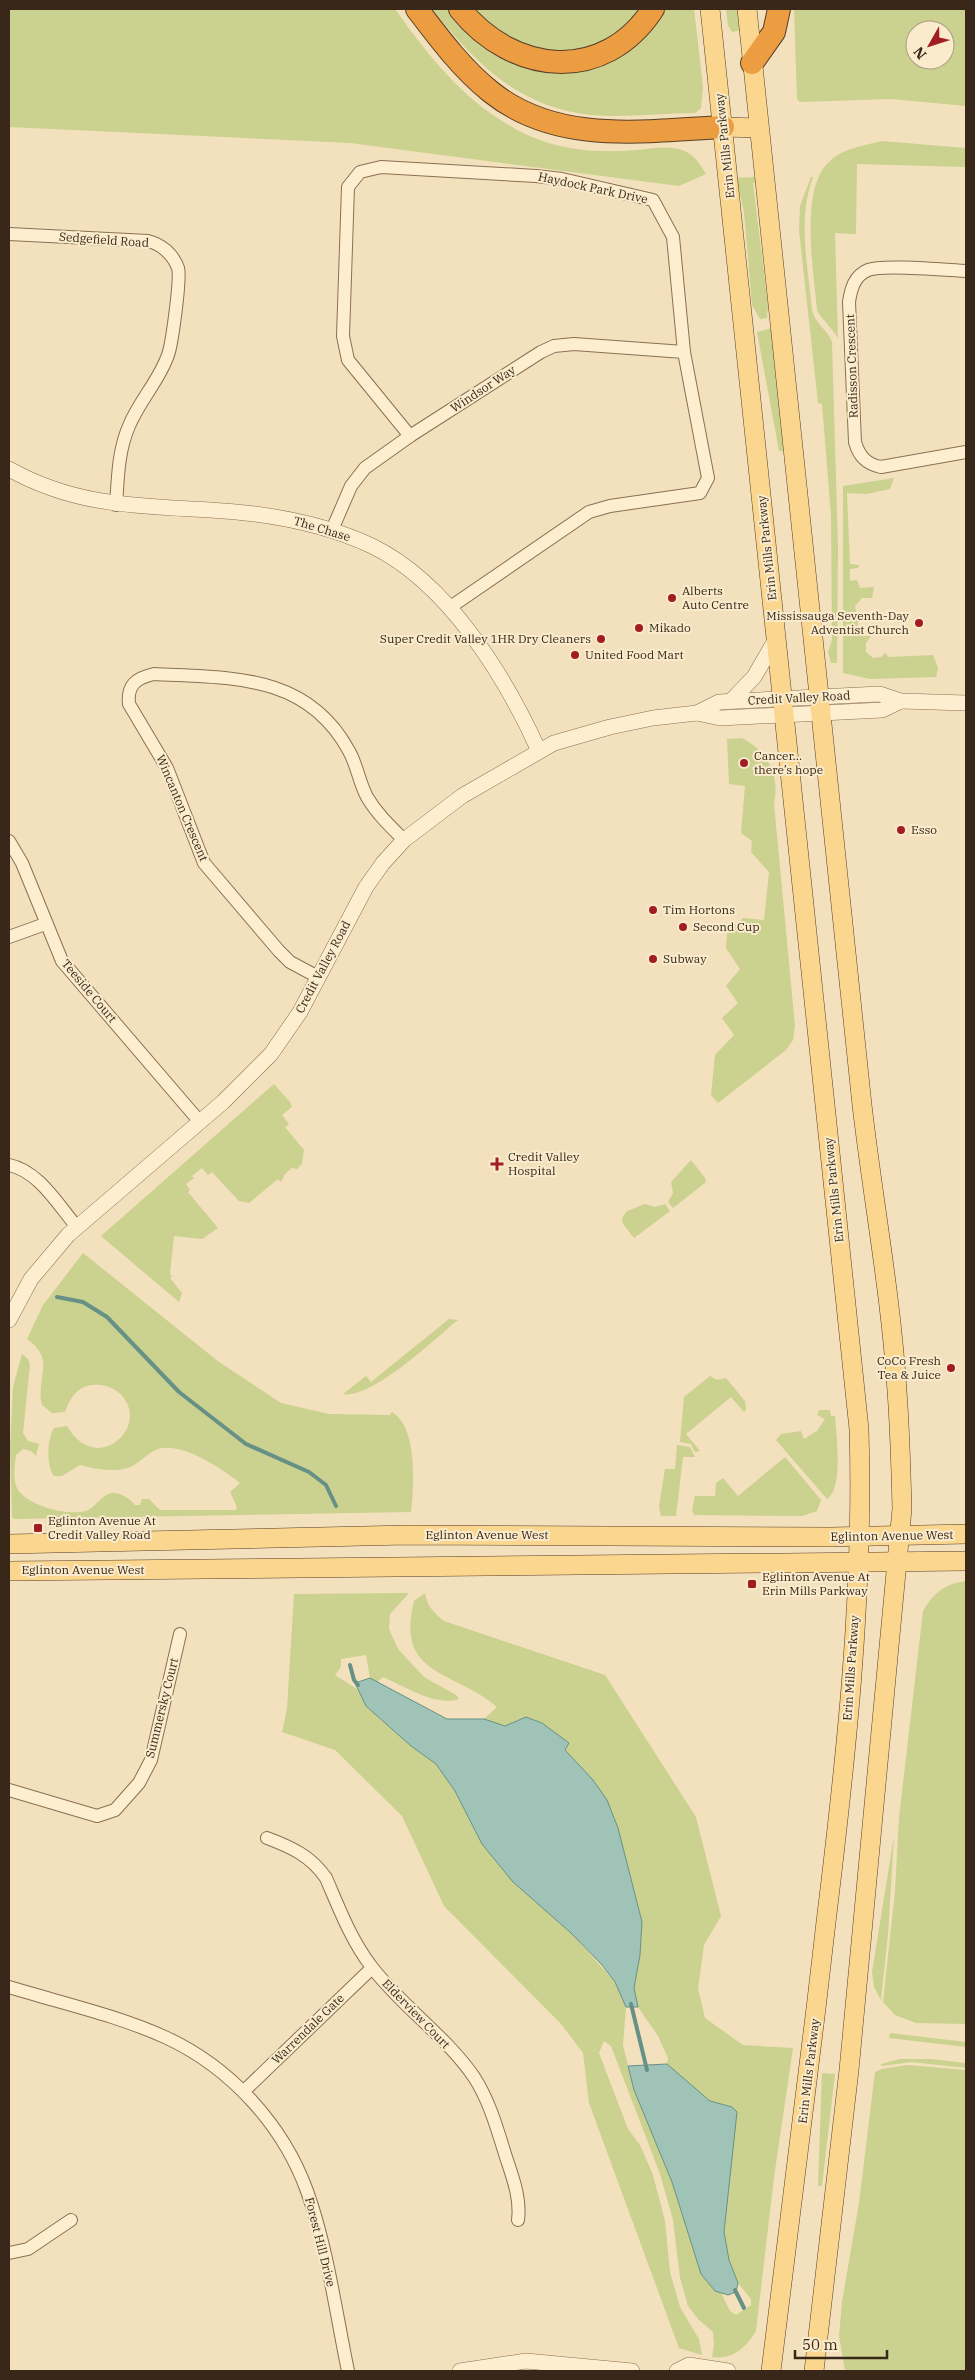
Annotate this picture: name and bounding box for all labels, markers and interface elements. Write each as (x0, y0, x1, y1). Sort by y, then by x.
north arrow (905, 20, 955, 70)
text: N (909, 43, 930, 63)
street label: Erin Mills Parkway (711, 92, 737, 199)
street label: Haydock Park Drive (537, 169, 649, 206)
street label: Sedgefield Road (59, 229, 150, 250)
street label: Radisson Crescent (842, 314, 861, 418)
street label: Windsor Way (447, 362, 519, 415)
street label: Erin Mills Parkway (753, 494, 779, 601)
street label: The Chase (292, 513, 352, 544)
place label: Alberts Auto Centre (682, 583, 749, 612)
marker: Alberts Auto Centre (666, 592, 678, 604)
place label: Mississauga Seventh-Day Adventist Church (766, 608, 910, 637)
marker: Mississauga Seventh-Day Adventist Church (913, 617, 925, 629)
place label: Mikado (649, 620, 691, 635)
marker: Mikado (633, 622, 645, 634)
place label: Super Credit Valley 1HR Dry Cleaners (380, 631, 591, 646)
marker: Super Credit Valley 1HR Dry Cleaners (595, 633, 607, 645)
place label: United Food Mart (585, 647, 684, 662)
marker: United Food Mart (569, 649, 581, 661)
street label: Credit Valley Road (747, 687, 851, 708)
place label: Cancer… there’s hope (754, 748, 823, 777)
street label: Wincanton Crescent (153, 752, 212, 863)
marker: Cancer… there’s hope (738, 757, 750, 769)
place label: Esso (911, 822, 937, 837)
marker: Esso (895, 824, 907, 836)
place label: Tim Hortons (663, 902, 735, 917)
marker: Tim Hortons (647, 904, 659, 916)
street label: Credit Valley Road (292, 918, 353, 1016)
place label: Second Cup (693, 919, 760, 934)
marker: Second Cup (677, 921, 689, 933)
place label: Subway (663, 951, 707, 966)
marker: Subway (647, 953, 659, 965)
street label: Teeside Court (59, 956, 120, 1025)
street label: Erin Mills Parkway (820, 1136, 846, 1243)
place label: Credit Valley Hospital (508, 1149, 580, 1178)
marker: Credit Valley Hospital (490, 1157, 504, 1171)
place label: CoCo Fresh Tea & Juice (877, 1353, 941, 1382)
marker: CoCo Fresh Tea & Juice (945, 1362, 957, 1374)
place label: Eglinton Avenue At Credit Valley Road (48, 1513, 156, 1542)
marker: Eglinton Avenue At Credit Valley Road (32, 1522, 44, 1534)
street label: Eglinton Avenue West (425, 1527, 549, 1542)
street label: Eglinton Avenue West (830, 1527, 954, 1544)
street label: Eglinton Avenue West (21, 1562, 145, 1577)
place label: Eglinton Avenue At Erin Mills Parkway (762, 1569, 870, 1598)
marker: Eglinton Avenue At Erin Mills Parkway (746, 1578, 758, 1590)
street label: Erin Mills Parkway (839, 1614, 862, 1721)
street label: Summersky Court (142, 1656, 181, 1760)
street label: Elderview Court (379, 1976, 453, 2052)
street label: Warrendale Gate (268, 1990, 347, 2067)
street label: Erin Mills Parkway (795, 2017, 822, 2124)
street label: Forest Hill Drive (302, 2196, 339, 2288)
scale bar (795, 2328, 888, 2360)
text: 50 m (802, 2335, 838, 2354)

